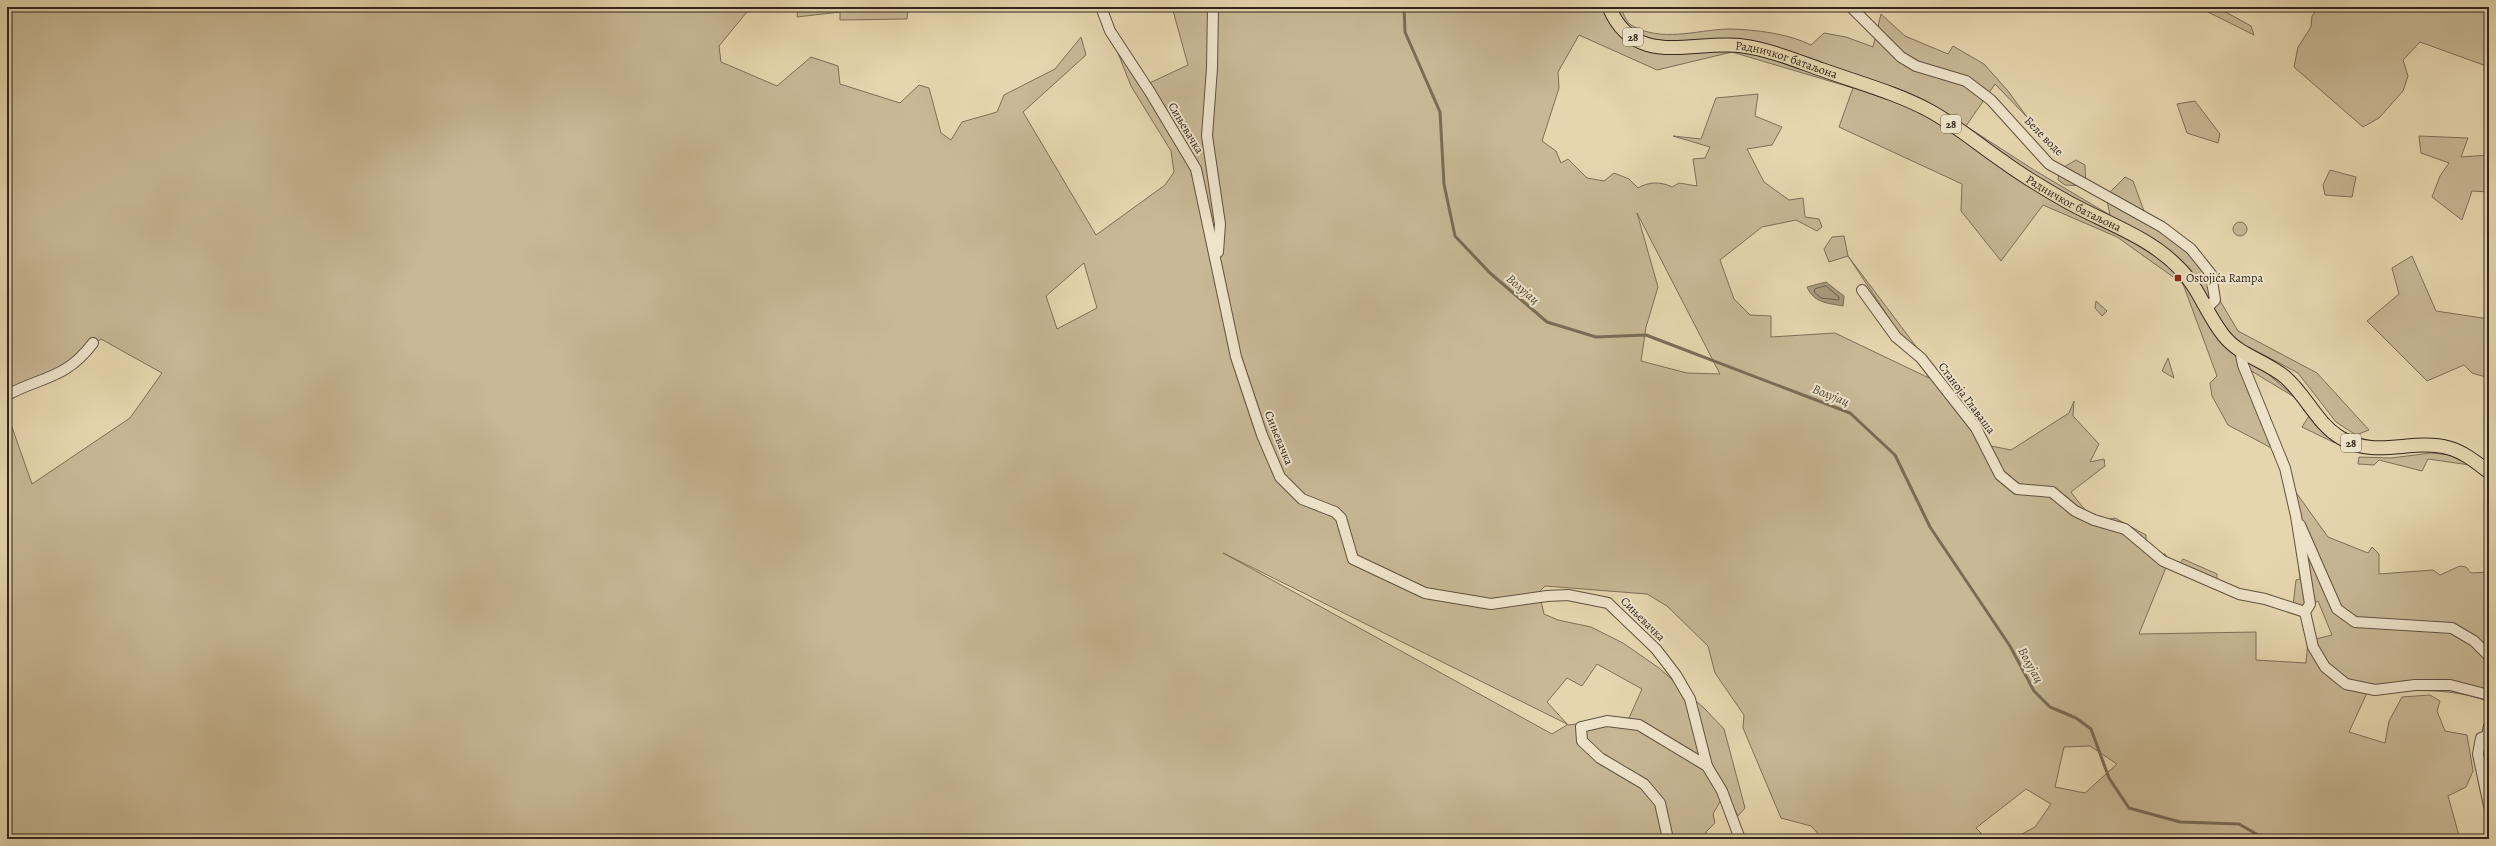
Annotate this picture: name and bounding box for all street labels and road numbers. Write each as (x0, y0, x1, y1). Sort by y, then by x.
road number: 28 (1623, 28, 1643, 46)
street label: Радничког батаљона (1735, 37, 1840, 83)
street label: Сињевачка (1164, 99, 1208, 157)
street label: Беле воде (2021, 113, 2067, 159)
road number: 28 (1941, 115, 1961, 133)
street label: Радничког батаљона (2023, 171, 2124, 236)
street label: Станоја Главаша (1935, 359, 1999, 437)
street label: Сињевачка (1261, 409, 1297, 468)
road number: 28 (2341, 434, 2361, 452)
street label: Сињевачка (1617, 593, 1669, 645)

